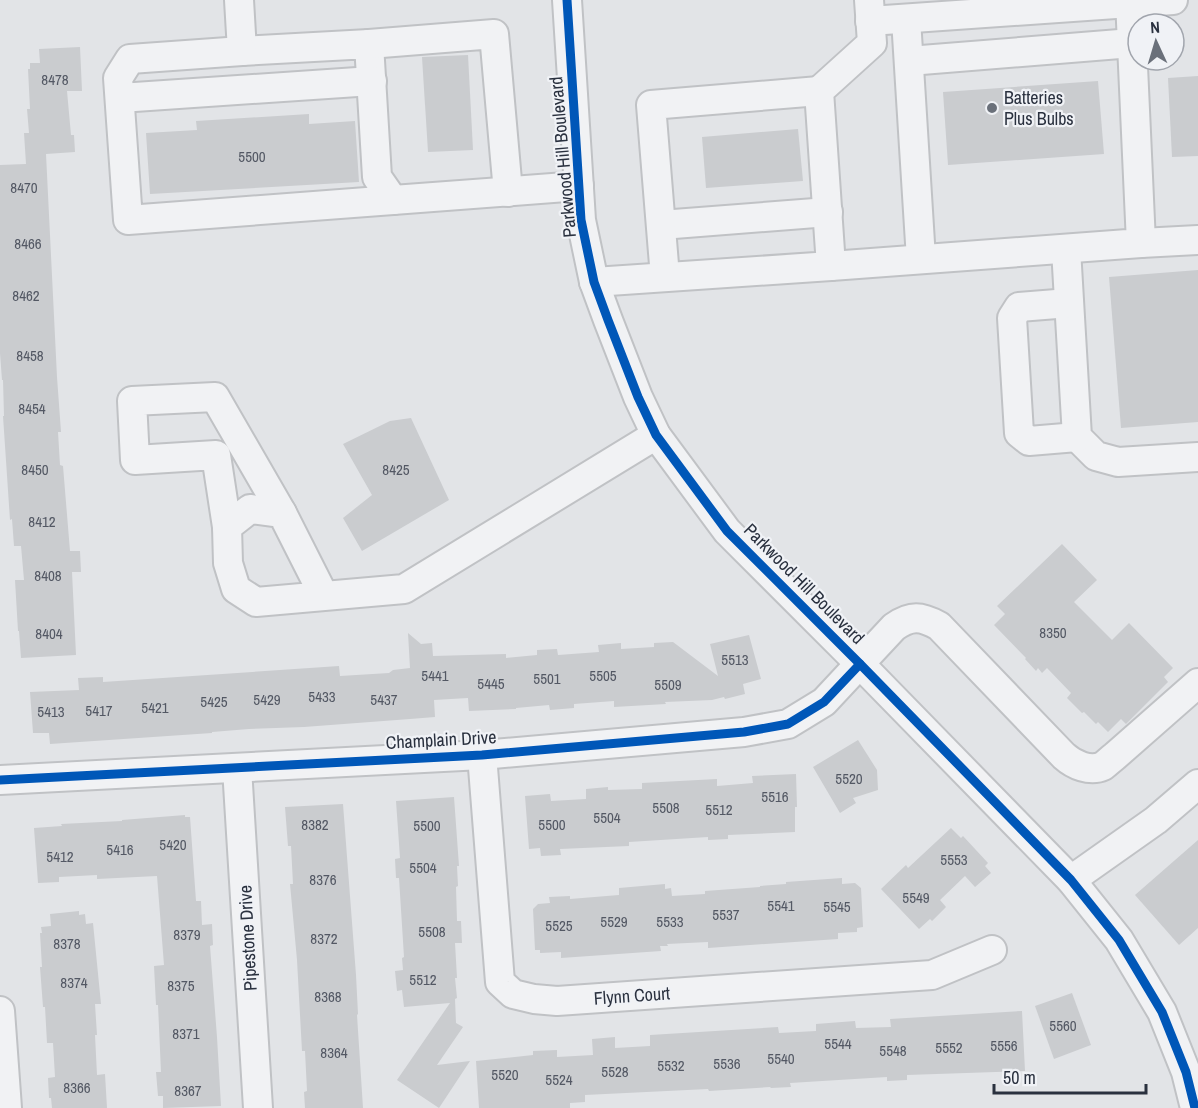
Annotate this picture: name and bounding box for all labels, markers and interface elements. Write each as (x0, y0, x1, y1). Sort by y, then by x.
north arrow (1126, 12, 1186, 72)
text: N (1149, 16, 1160, 38)
house number: 8478 (41, 69, 69, 90)
street label: Parkwood Hill Boulevard (543, 75, 582, 239)
place label: Batteries Plus Bulbs (1004, 85, 1074, 131)
marker: Batteries Plus Bulbs (985, 101, 999, 115)
house number: 5500 (238, 146, 266, 167)
house number: 8470 (10, 177, 38, 198)
house number: 8466 (14, 233, 42, 254)
house number: 8462 (12, 285, 40, 306)
house number: 8458 (16, 345, 44, 366)
house number: 8454 (18, 398, 46, 419)
house number: 8450 (21, 459, 49, 480)
house number: 8425 (382, 459, 410, 480)
house number: 8412 (28, 511, 56, 532)
street label: Parkwood Hill Boulevard (738, 518, 870, 650)
house number: 8408 (34, 565, 62, 586)
house number: 8350 (1039, 622, 1067, 643)
house number: 8404 (35, 623, 63, 644)
house number: 5513 (721, 649, 749, 670)
house number: 5441 (421, 665, 449, 686)
house number: 5505 (589, 665, 617, 686)
house number: 5501 (533, 668, 561, 689)
house number: 5445 (477, 673, 505, 694)
house number: 5509 (654, 674, 682, 695)
house number: 5433 (308, 686, 336, 707)
house number: 5429 (253, 689, 281, 710)
house number: 5437 (370, 689, 398, 710)
house number: 5425 (200, 691, 228, 712)
house number: 5421 (141, 697, 169, 718)
house number: 5417 (85, 700, 113, 721)
house number: 5413 (37, 701, 65, 722)
street label: Champlain Drive (385, 724, 497, 755)
house number: 5520 (835, 768, 863, 789)
house number: 5516 (761, 786, 789, 807)
house number: 5508 (652, 797, 680, 818)
house number: 5512 (705, 799, 733, 820)
house number: 5504 (593, 807, 621, 828)
house number: 8382 (301, 814, 329, 835)
house number: 5500 (538, 814, 566, 835)
house number: 5500 (413, 815, 441, 836)
house number: 5420 (159, 834, 187, 855)
house number: 5416 (106, 839, 134, 860)
house number: 5412 (46, 846, 74, 867)
house number: 5553 (940, 849, 968, 870)
house number: 5504 (409, 857, 437, 878)
house number: 8376 (309, 869, 337, 890)
street label: Pipestone Drive (232, 885, 263, 992)
house number: 5549 (902, 887, 930, 908)
house number: 5541 (767, 895, 795, 916)
house number: 5545 (823, 896, 851, 917)
house number: 5537 (712, 904, 740, 925)
house number: 5529 (600, 911, 628, 932)
house number: 5533 (656, 911, 684, 932)
house number: 5525 (545, 915, 573, 936)
house number: 5508 (418, 921, 446, 942)
house number: 8379 (173, 924, 201, 945)
house number: 8372 (310, 928, 338, 949)
house number: 8378 (53, 933, 81, 954)
house number: 5512 (409, 969, 437, 990)
house number: 8374 (60, 972, 88, 993)
house number: 8375 (167, 975, 195, 996)
street label: Flynn Court (593, 980, 671, 1011)
house number: 8368 (314, 986, 342, 1007)
house number: 5560 (1049, 1015, 1077, 1036)
house number: 8371 (172, 1023, 200, 1044)
house number: 5544 (824, 1033, 852, 1054)
house number: 5556 (990, 1035, 1018, 1056)
house number: 5552 (935, 1037, 963, 1058)
house number: 5548 (879, 1040, 907, 1061)
house number: 8364 (320, 1042, 348, 1063)
house number: 5540 (767, 1048, 795, 1069)
house number: 5536 (713, 1053, 741, 1074)
house number: 5532 (657, 1055, 685, 1076)
scale bar (994, 1057, 1146, 1095)
house number: 5528 (601, 1061, 629, 1082)
house number: 5520 (491, 1064, 519, 1085)
text: 50 m (1003, 1065, 1036, 1090)
house number: 5524 (545, 1069, 573, 1090)
house number: 8366 (63, 1077, 91, 1098)
house number: 8367 (174, 1080, 202, 1101)

